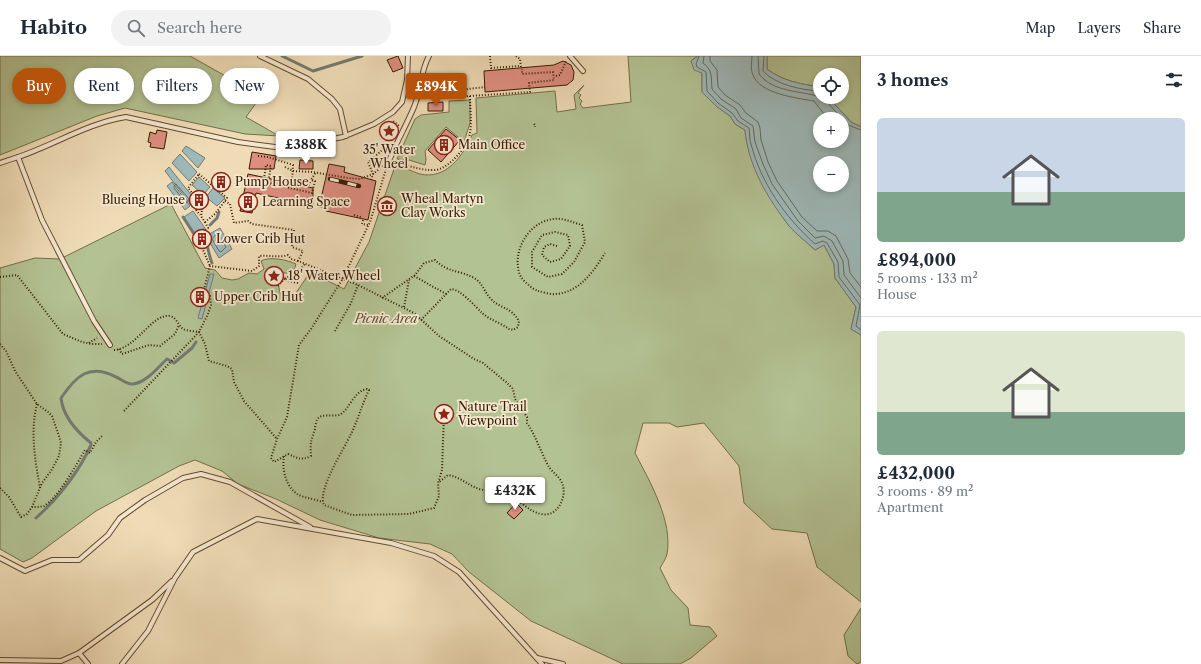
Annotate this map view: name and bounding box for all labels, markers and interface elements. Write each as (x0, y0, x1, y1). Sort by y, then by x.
search box (111, 10, 391, 46)
text: Habito (20, 16, 87, 39)
icon: search (125, 17, 147, 39)
text: Search here (157, 18, 242, 37)
text: Map (1025, 19, 1055, 37)
text: Layers (1077, 19, 1121, 37)
text: Share (1143, 19, 1181, 37)
chip: Buy (12, 68, 66, 104)
chip: Rent (74, 68, 134, 104)
chip: Filters (142, 68, 212, 104)
chip: New (220, 68, 279, 104)
map controls (813, 68, 849, 192)
button: locate (813, 68, 849, 104)
icon: filters (1163, 69, 1185, 91)
text: 3 homes (877, 70, 948, 90)
pin: £894K (408, 73, 464, 107)
text: £894K (415, 78, 457, 94)
button: + (813, 112, 849, 148)
place icon: 35' Water Wheel (378, 120, 400, 142)
pin: £388K (278, 131, 334, 165)
building icon: Main Office (433, 134, 455, 156)
text: £388K (285, 136, 327, 152)
place label: Main Office (458, 137, 526, 152)
place label: 35' Water Wheel (363, 142, 415, 171)
icon: home (995, 144, 1067, 216)
button: − (813, 156, 849, 192)
building icon: Pump House (210, 171, 232, 193)
place label: Pump House (235, 174, 309, 189)
building icon: Blueing House (188, 189, 210, 211)
building icon: Learning Space (237, 191, 259, 213)
place label: Wheal Martyn Clay Works (400, 191, 484, 220)
place label: Blueing House (102, 192, 185, 207)
place label: Learning Space (262, 194, 350, 209)
museum icon: Wheal Martyn Clay Works (376, 195, 398, 217)
building icon: Lower Crib Hut (191, 228, 213, 250)
place label: Lower Crib Hut (216, 231, 306, 246)
text: £894,000 (877, 250, 956, 270)
place icon: 18' Water Wheel (263, 265, 285, 287)
place label: 18' Water Wheel (288, 268, 381, 283)
text: 5 rooms · 133 m² (877, 270, 978, 286)
building icon: Upper Crib Hut (189, 286, 211, 308)
text: House (877, 286, 917, 302)
place label: Upper Crib Hut (214, 289, 303, 304)
park label: Picnic Area (354, 311, 417, 326)
icon: home (995, 357, 1067, 429)
place label: Nature Trail Viewpoint (457, 399, 527, 428)
place icon: Nature Trail Viewpoint (433, 403, 455, 425)
text: £432,000 (877, 463, 955, 483)
pin: £432K (487, 477, 543, 511)
text: £432K (494, 482, 536, 498)
text: 3 rooms · 89 m² (877, 483, 973, 499)
text: Apartment (877, 499, 944, 515)

